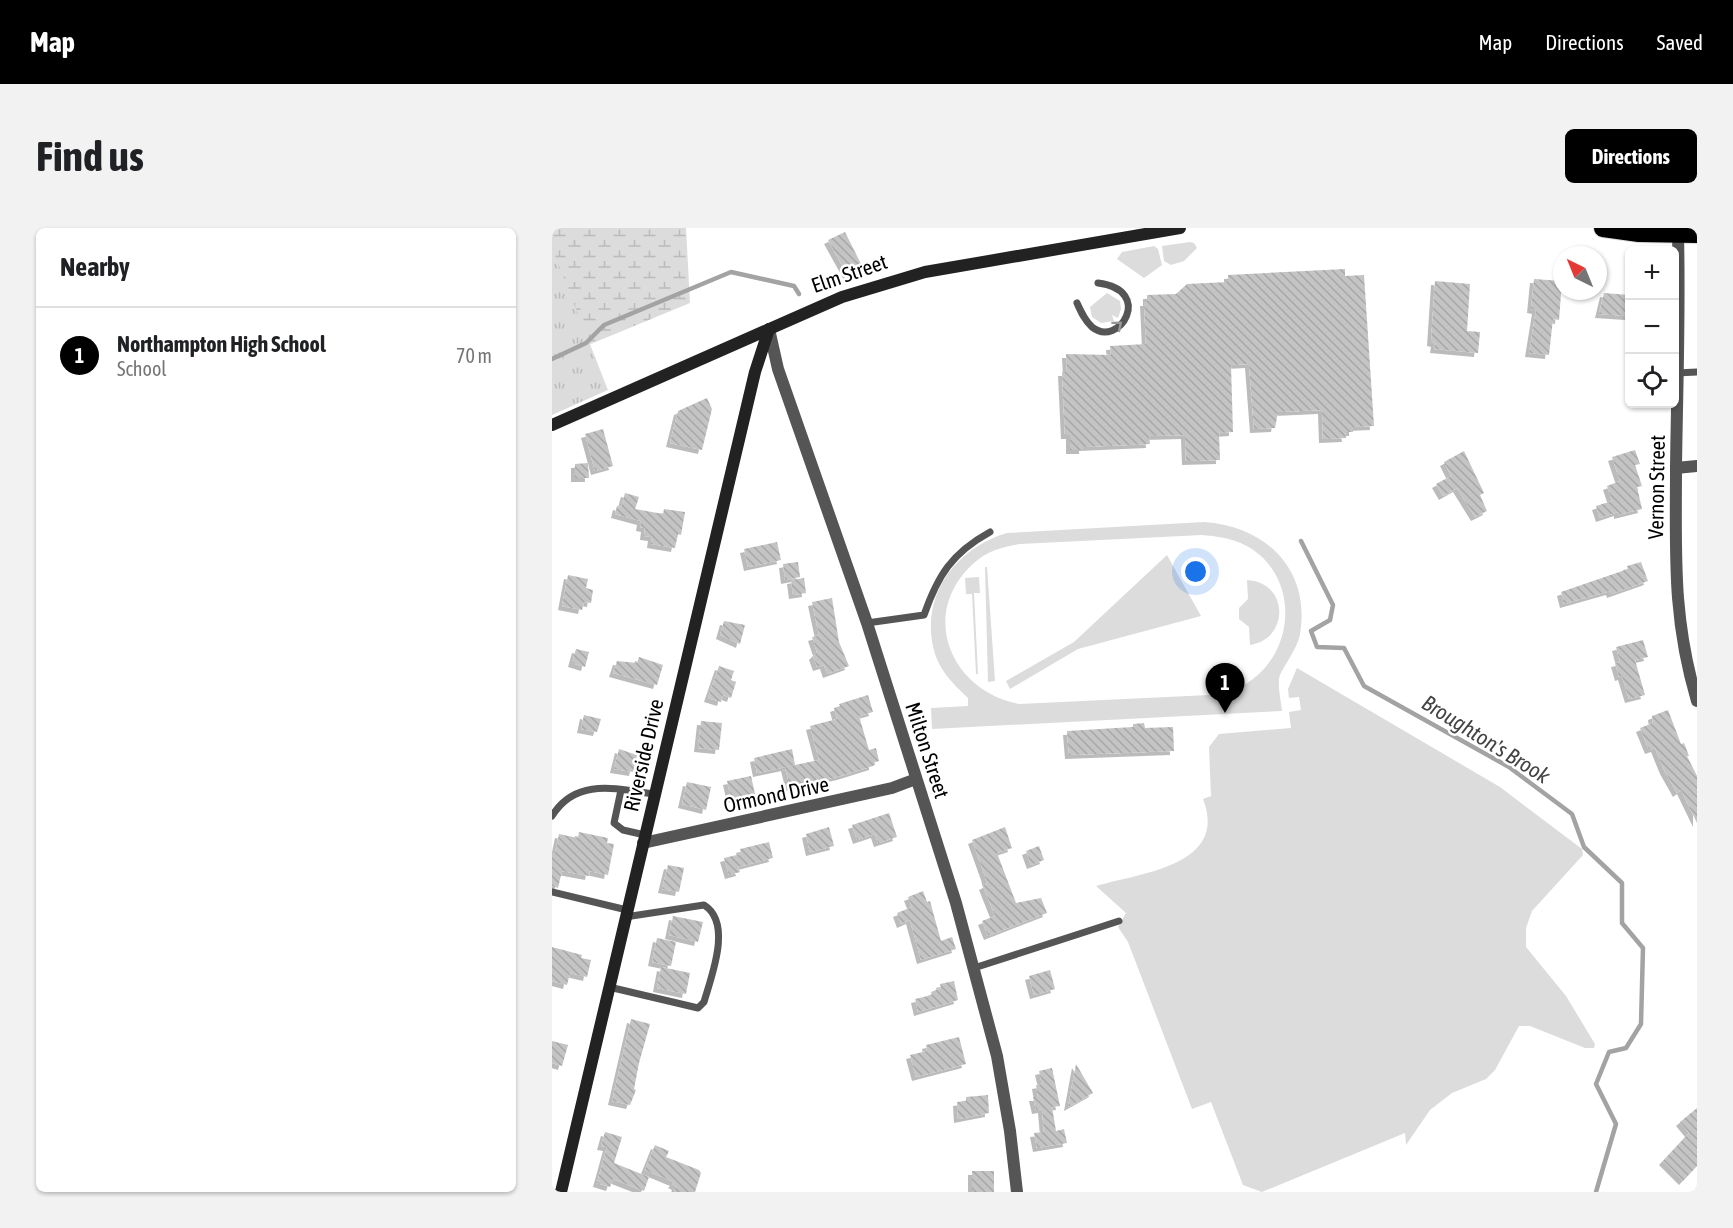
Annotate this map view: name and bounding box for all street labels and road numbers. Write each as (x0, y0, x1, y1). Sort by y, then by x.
street label: Elm Street (808, 249, 890, 297)
street label: Vernon Street (1643, 435, 1669, 539)
street label: Riverside Drive (618, 696, 668, 814)
street label: Milton Street (901, 699, 955, 801)
street label: Ormond Drive (721, 771, 831, 817)

